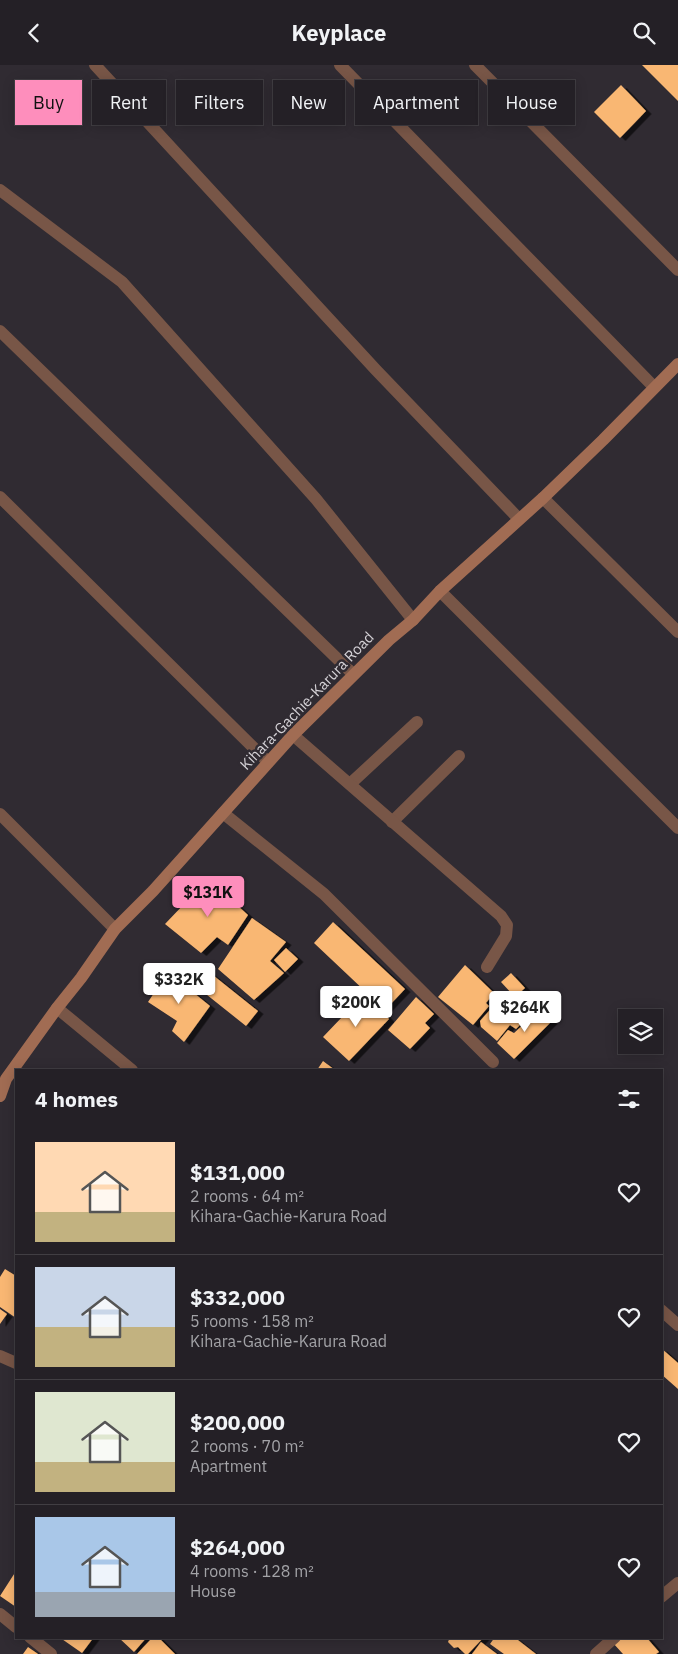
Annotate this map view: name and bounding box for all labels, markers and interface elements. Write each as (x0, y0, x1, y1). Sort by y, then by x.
text: Keyplace (292, 18, 386, 47)
icon: back (20, 19, 48, 47)
icon: search (630, 19, 658, 47)
chip: Buy (15, 80, 82, 125)
chip: Rent (92, 80, 166, 125)
chip: Filters (176, 80, 263, 125)
chip: New (273, 80, 345, 125)
chip: Apartment (355, 80, 478, 125)
chip: House (488, 80, 575, 125)
street label: Kihara-Gachie-Karura Road (236, 628, 378, 774)
pin: $131K (173, 875, 243, 918)
text: $131K (183, 882, 233, 902)
pin: $332K (144, 963, 214, 1005)
text: $332K (154, 969, 204, 989)
pin: $200K (321, 985, 391, 1028)
pin: $264K (490, 991, 560, 1033)
text: $200K (331, 992, 381, 1012)
text: $264K (500, 997, 550, 1017)
map controls (618, 1009, 663, 1054)
button: layers (618, 1009, 663, 1054)
text: 4 homes (35, 1085, 118, 1113)
icon: filters (615, 1085, 643, 1113)
text: $131,000 (190, 1158, 285, 1186)
icon: home (75, 1162, 135, 1222)
icon: heart (615, 1178, 643, 1206)
text: 2 rooms · 64 m² (190, 1186, 304, 1206)
text: Kihara-Gachie-Karura Road (190, 1206, 387, 1226)
text: $332,000 (190, 1283, 285, 1311)
icon: home (75, 1287, 135, 1347)
icon: heart (615, 1303, 643, 1331)
text: 5 rooms · 158 m² (190, 1311, 314, 1331)
text: Kihara-Gachie-Karura Road (190, 1331, 387, 1351)
text: $200,000 (190, 1408, 285, 1436)
icon: home (75, 1412, 135, 1472)
icon: heart (615, 1428, 643, 1456)
text: 2 rooms · 70 m² (190, 1436, 304, 1456)
text: Apartment (190, 1456, 267, 1476)
text: $264,000 (190, 1533, 285, 1561)
icon: home (75, 1537, 135, 1597)
icon: heart (615, 1553, 643, 1581)
text: 4 rooms · 128 m² (190, 1561, 314, 1581)
text: House (190, 1581, 236, 1601)

